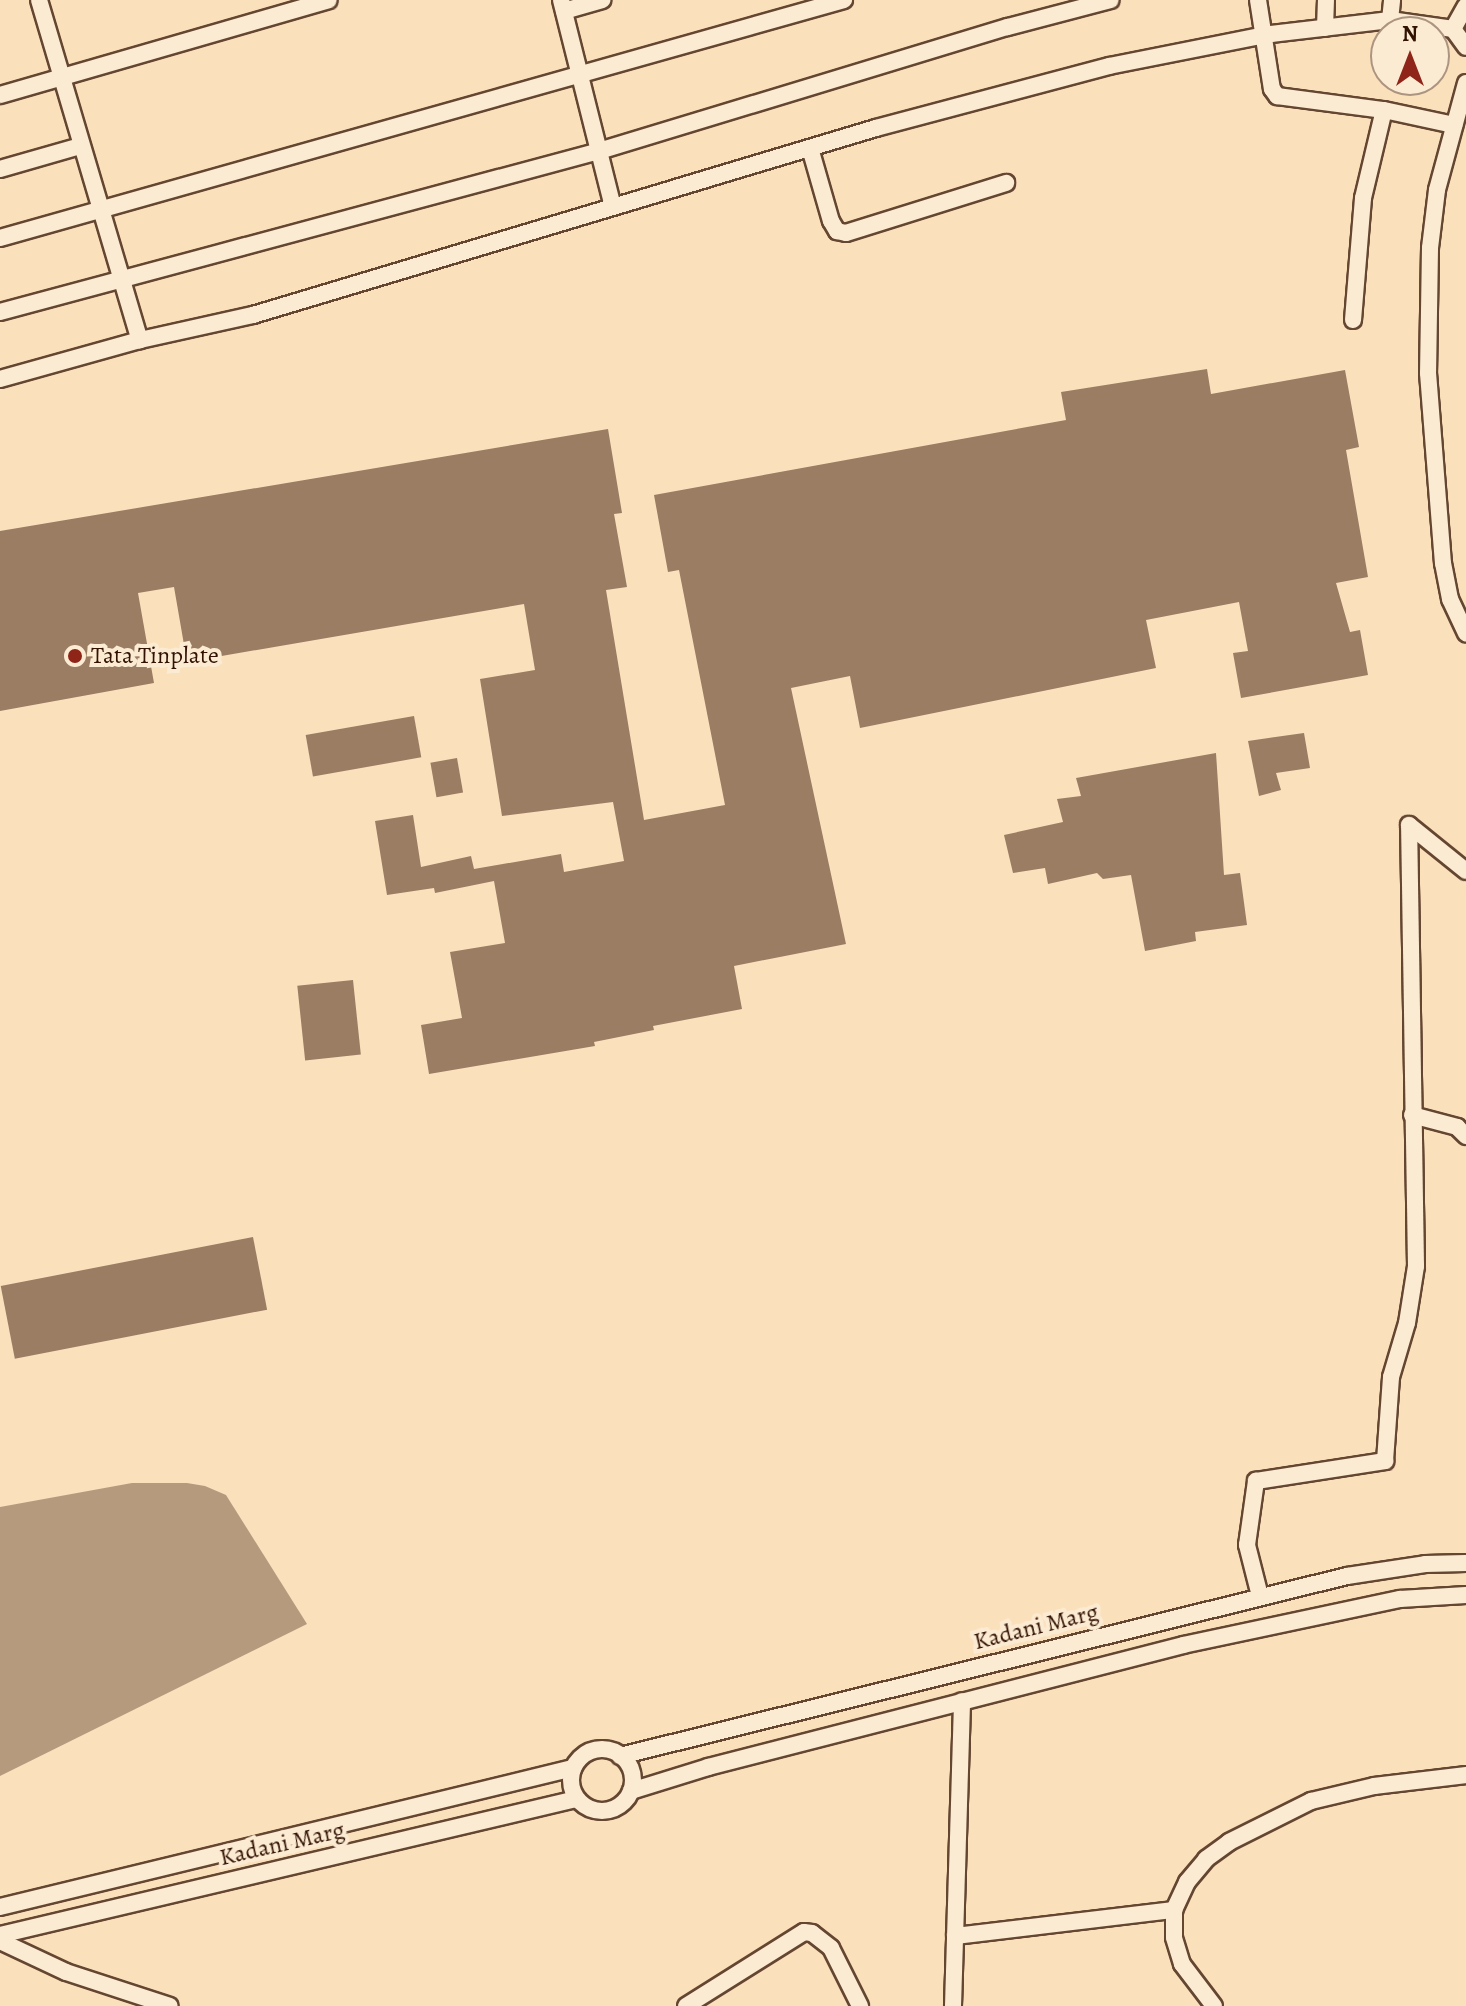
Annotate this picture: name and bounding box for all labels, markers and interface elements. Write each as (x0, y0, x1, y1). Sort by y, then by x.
north arrow (1370, 16, 1450, 96)
text: N (1402, 19, 1418, 49)
place label: Tata Tinplate (91, 642, 219, 670)
marker: Tata Tinplate (66, 647, 84, 665)
street label: Kadani Marg (971, 1598, 1101, 1656)
street label: Kadani Marg (217, 1816, 347, 1872)

